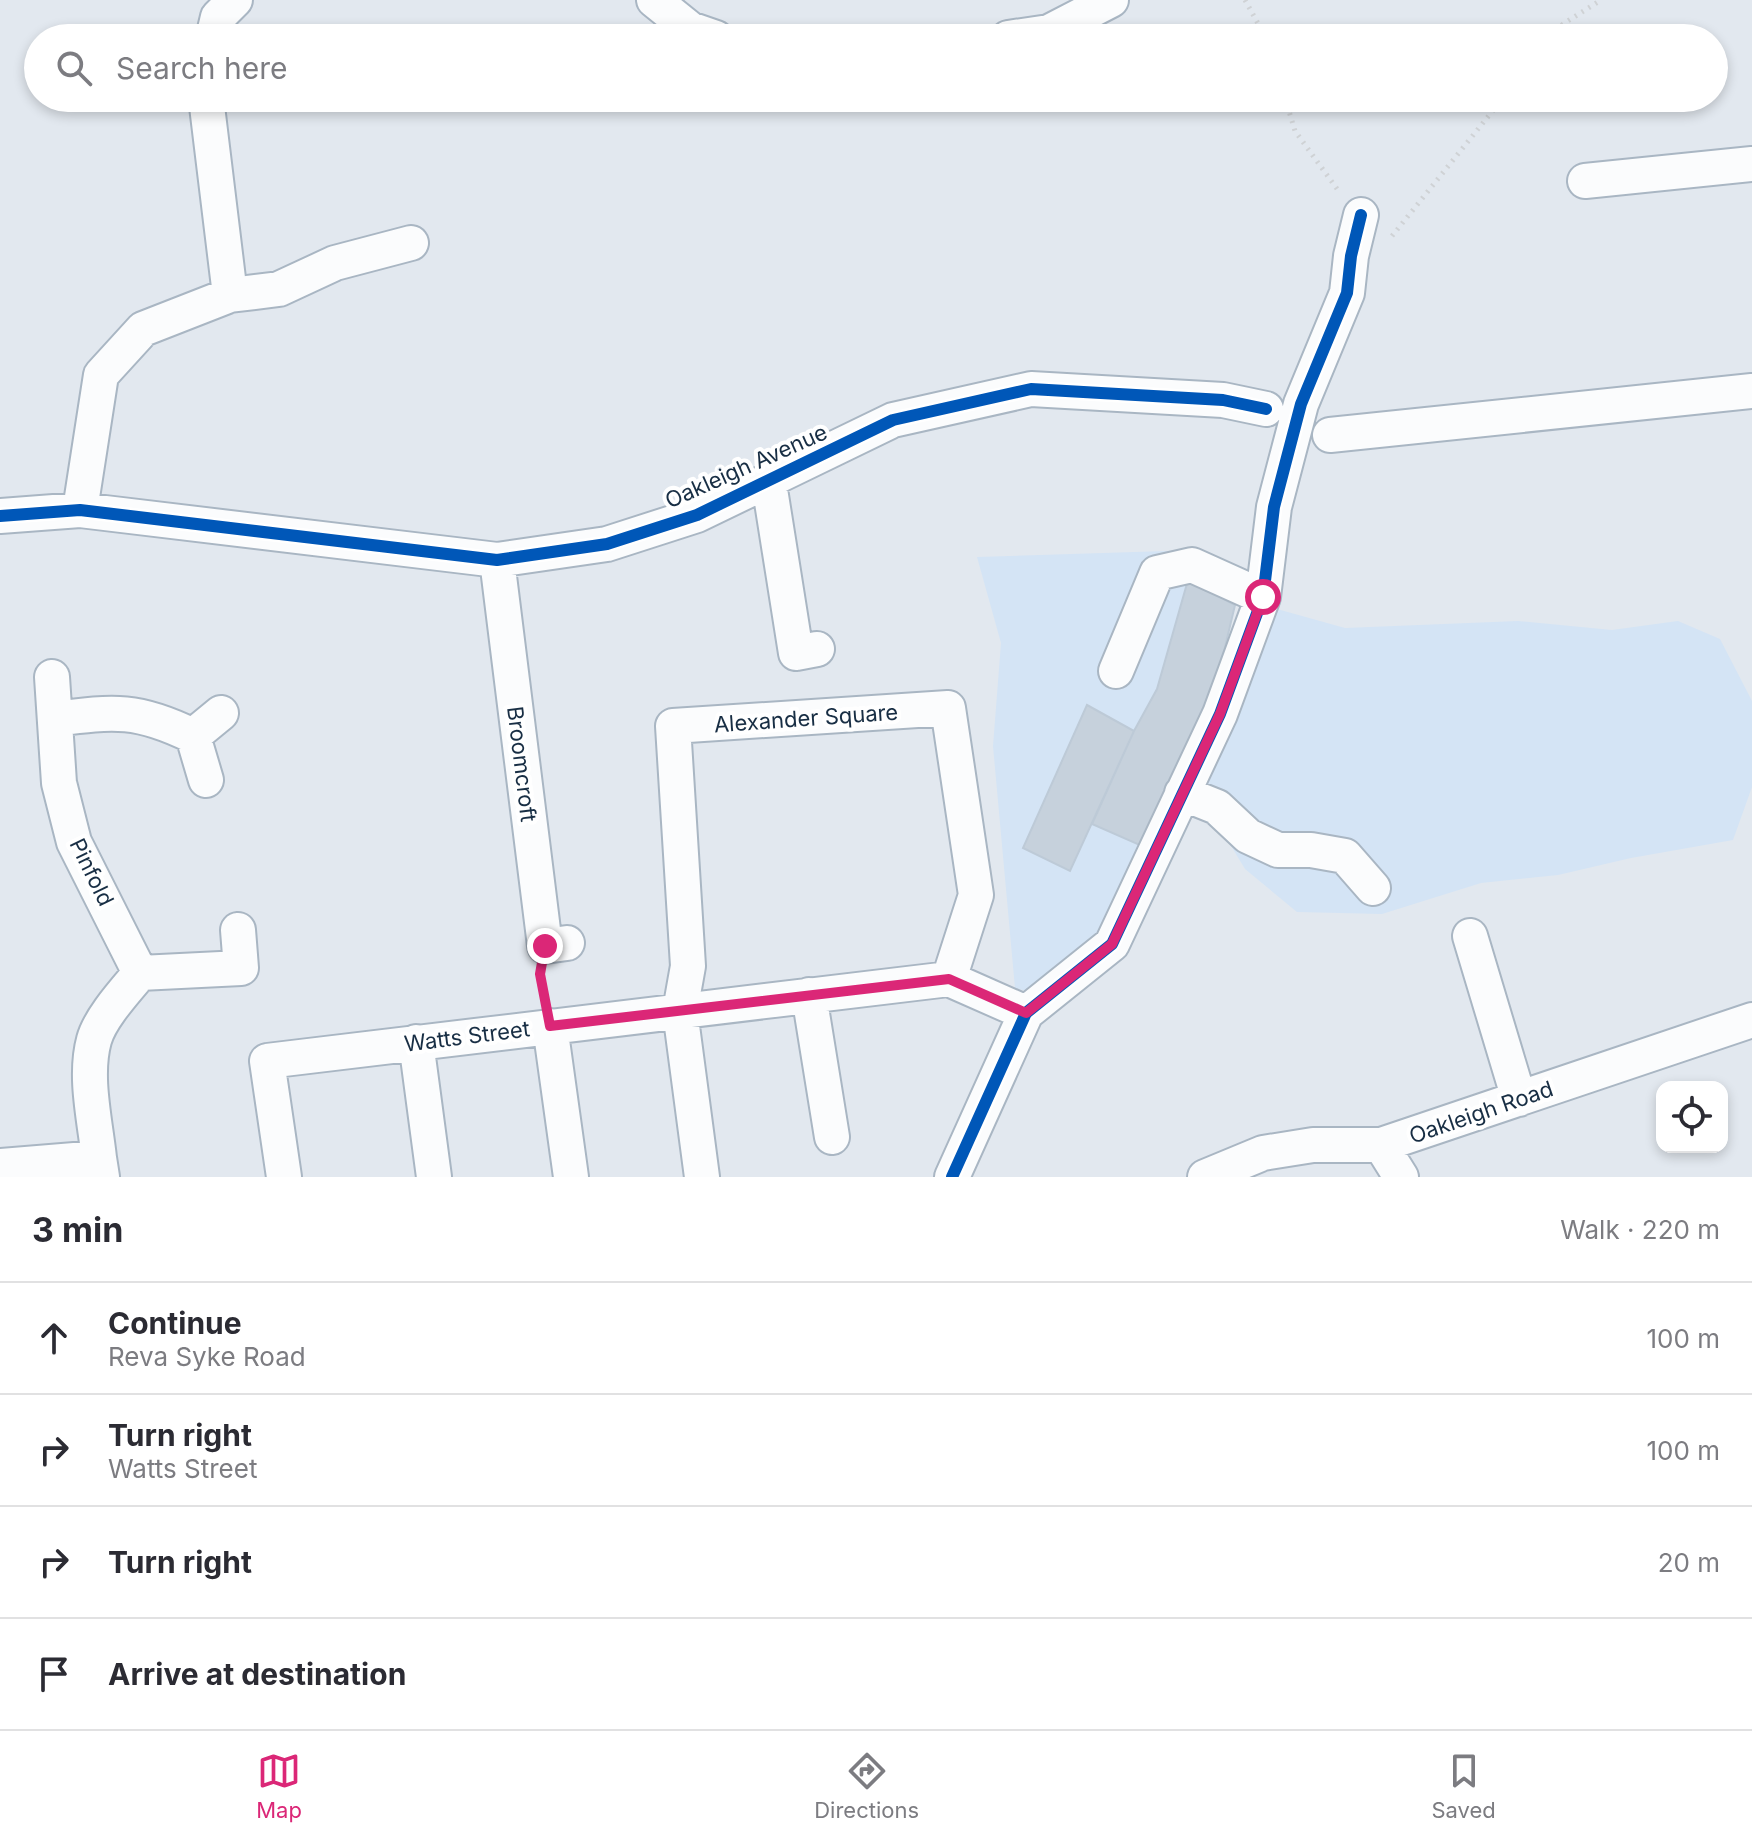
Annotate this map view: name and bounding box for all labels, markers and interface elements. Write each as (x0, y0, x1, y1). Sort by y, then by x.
search box (24, 24, 1728, 112)
icon: search (52, 46, 96, 90)
text: Search here (116, 50, 288, 86)
street label: Oakleigh Avenue (661, 419, 831, 513)
route start (1245, 579, 1281, 615)
street label: Alexander Square (713, 699, 899, 737)
street label: Broomcroft (502, 705, 542, 823)
street label: Pinfold (65, 834, 119, 910)
route end (527, 928, 563, 964)
street label: Watts Street (403, 1015, 531, 1057)
street label: Oakleigh Road (1406, 1075, 1556, 1149)
map controls (1656, 1081, 1728, 1153)
button: locate (1656, 1081, 1728, 1153)
text: 3 min (32, 1209, 123, 1250)
text: Walk · 220 m (1560, 1214, 1720, 1245)
text: Continue (108, 1305, 242, 1341)
icon: ahead (32, 1316, 76, 1360)
text: 100 m (1647, 1323, 1720, 1354)
text: Reva Syke Road (108, 1341, 306, 1372)
text: Turn right (108, 1417, 252, 1453)
icon: right (32, 1428, 76, 1472)
text: 100 m (1647, 1435, 1720, 1466)
text: Watts Street (108, 1453, 257, 1484)
icon: right (32, 1540, 76, 1584)
text: Turn right (108, 1544, 252, 1580)
text: 20 m (1658, 1547, 1720, 1578)
icon: arrive (32, 1652, 76, 1696)
text: Arrive at destination (108, 1656, 406, 1692)
tab: Map (256, 1749, 302, 1823)
tab: Directions (814, 1749, 919, 1823)
tab: Saved (1431, 1749, 1496, 1823)

